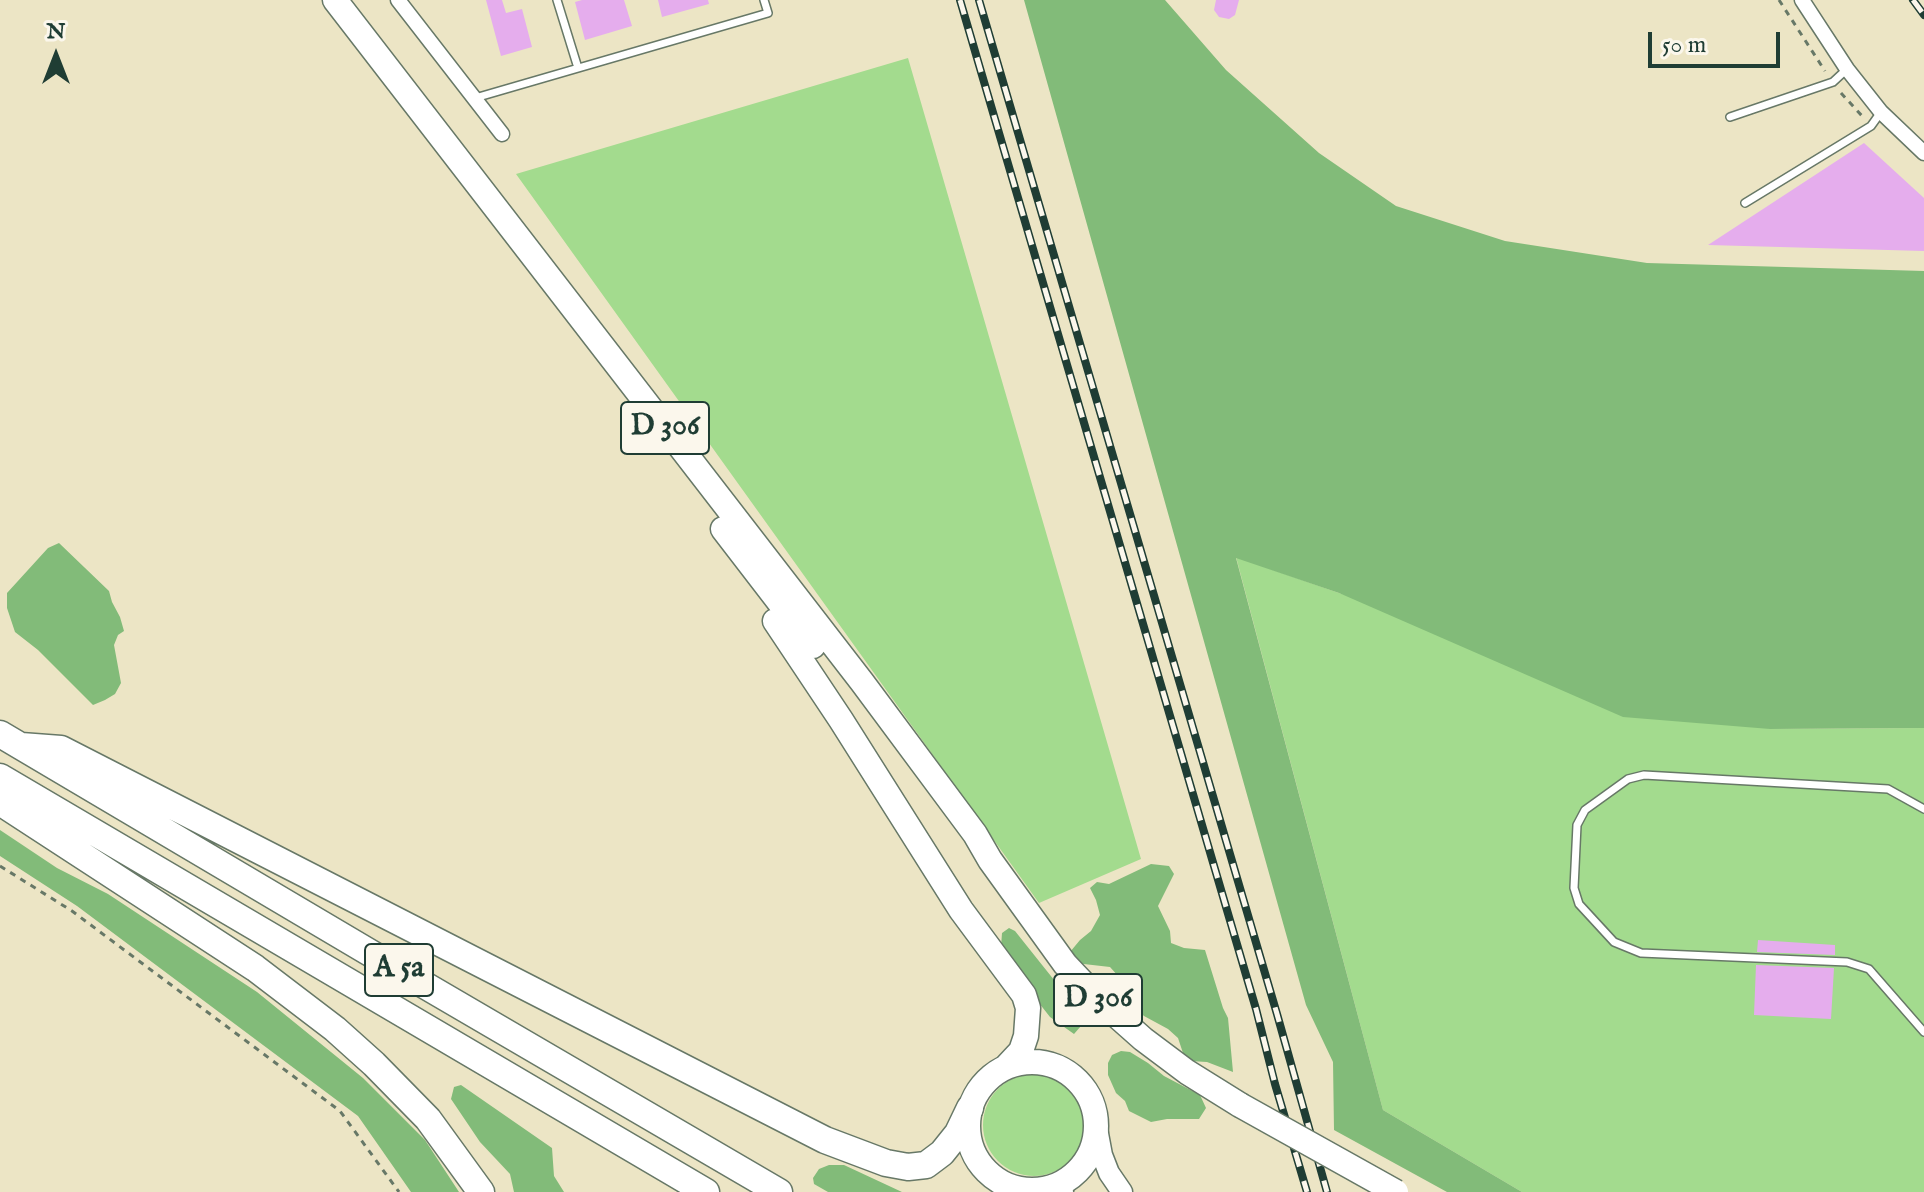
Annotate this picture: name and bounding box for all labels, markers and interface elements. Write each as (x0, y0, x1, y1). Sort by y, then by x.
north arrow (16, 16, 96, 96)
scale bar (1652, 16, 1784, 66)
text: N (46, 18, 66, 46)
text: 50 m (1662, 30, 1706, 61)
road number: D 306 (621, 402, 709, 454)
road number: A 5a (365, 944, 433, 996)
road number: D 306 (1054, 974, 1142, 1026)

